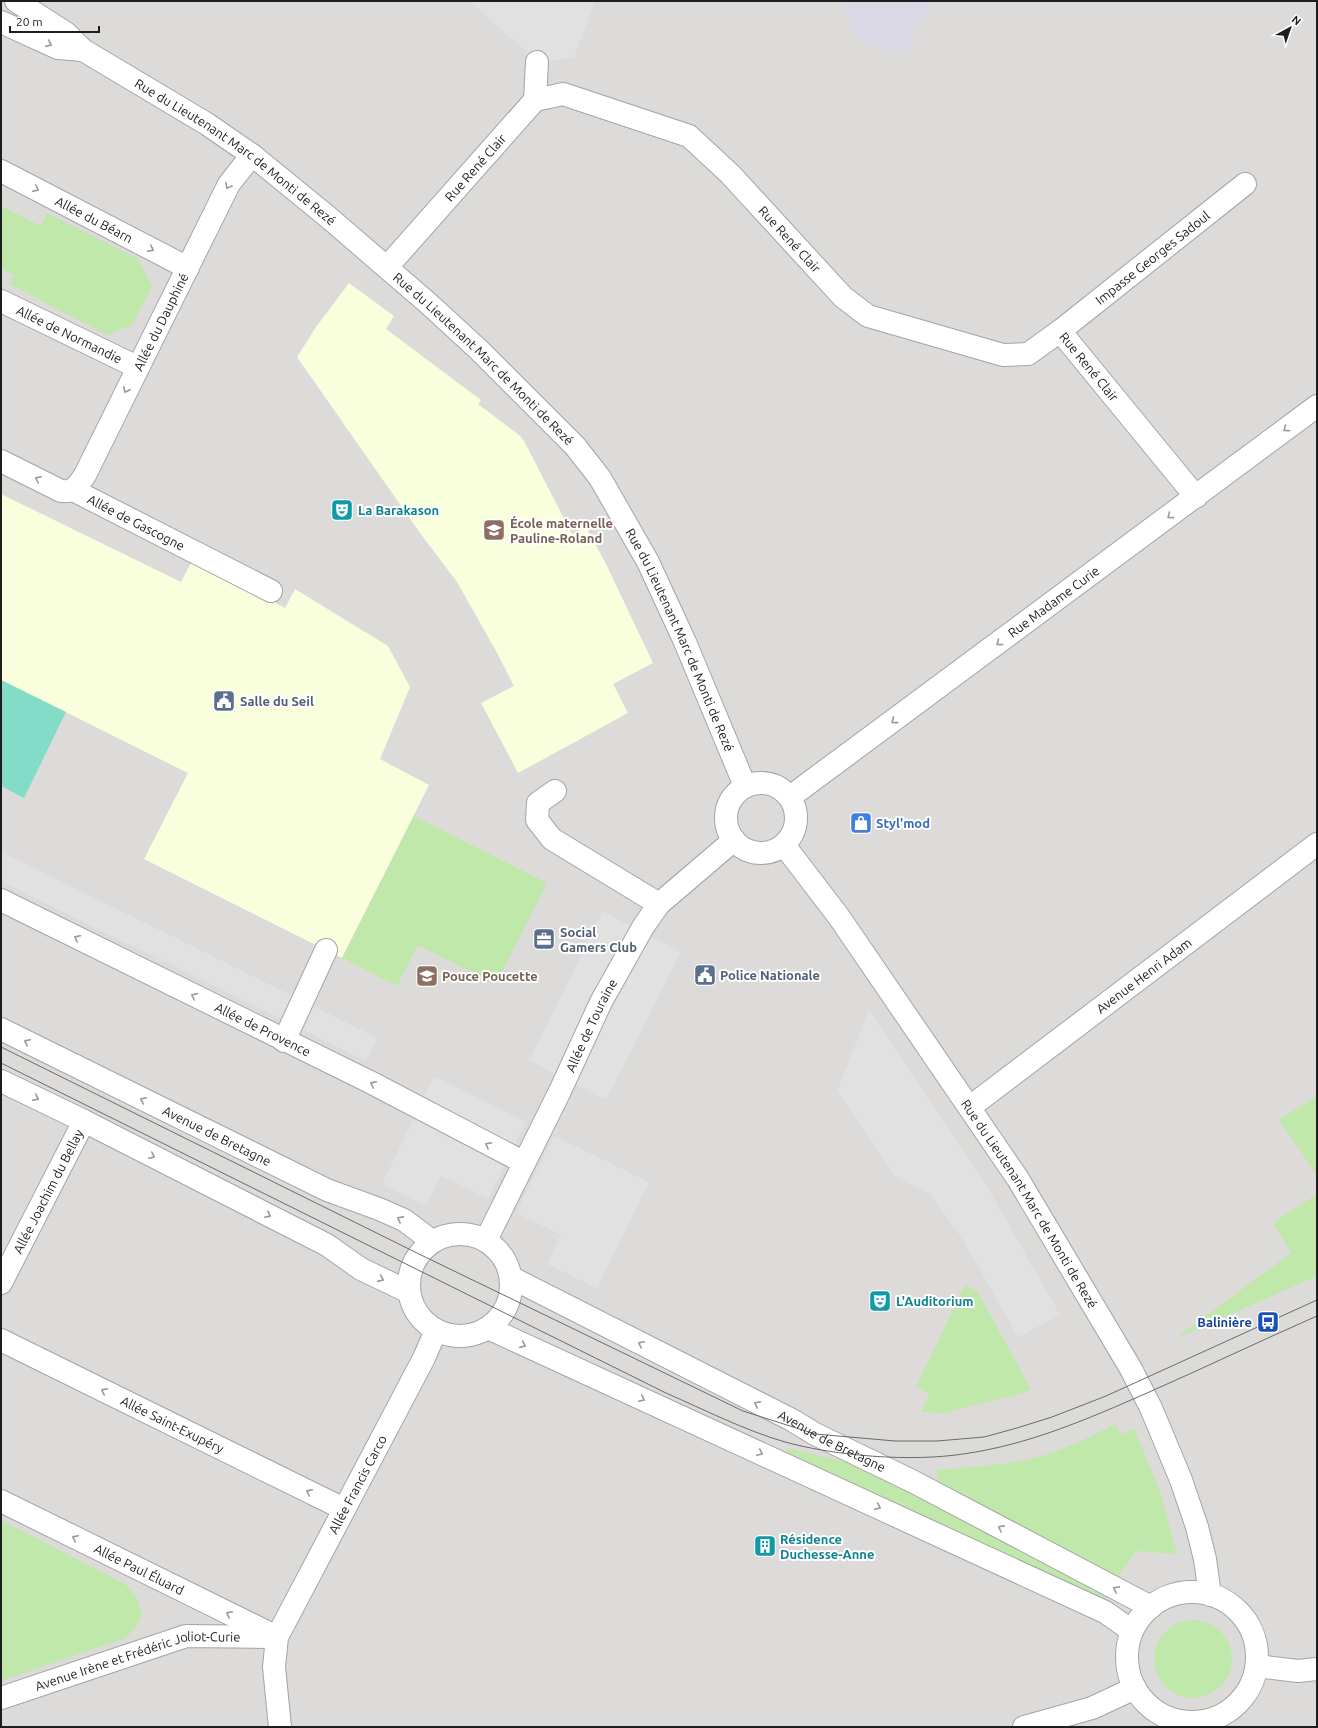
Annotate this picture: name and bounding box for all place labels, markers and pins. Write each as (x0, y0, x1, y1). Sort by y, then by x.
theatre icon: La Barakason (329, 497, 355, 523)
place label: La Barakason (358, 503, 439, 517)
place label: École maternelle Pauline-Roland (510, 515, 613, 545)
school or university icon: École maternelle Pauline-Roland (481, 517, 507, 543)
public building icon: Salle du Seil (211, 688, 237, 714)
place label: Salle du Seil (240, 694, 314, 708)
shop icon: Styl'mod (848, 810, 874, 836)
place label: Styl'mod (876, 816, 930, 830)
place label: Social Gamers Club (560, 925, 637, 954)
office icon: Social Gamers Club (531, 926, 557, 952)
public building icon: Police Nationale (692, 962, 718, 988)
school or university icon: Pouce Poucette (414, 963, 440, 989)
place label: Police Nationale (720, 968, 820, 982)
place label: Pouce Poucette (442, 969, 538, 983)
theatre icon: L'Auditorium (867, 1288, 893, 1314)
place label: L'Auditorium (896, 1294, 973, 1308)
bus stop icon: Balinière (1255, 1309, 1281, 1335)
place label: Balinière (1197, 1315, 1252, 1329)
place label: Résidence Duchesse-Anne (780, 1532, 874, 1561)
building icon: Résidence Duchesse-Anne (752, 1533, 778, 1559)

